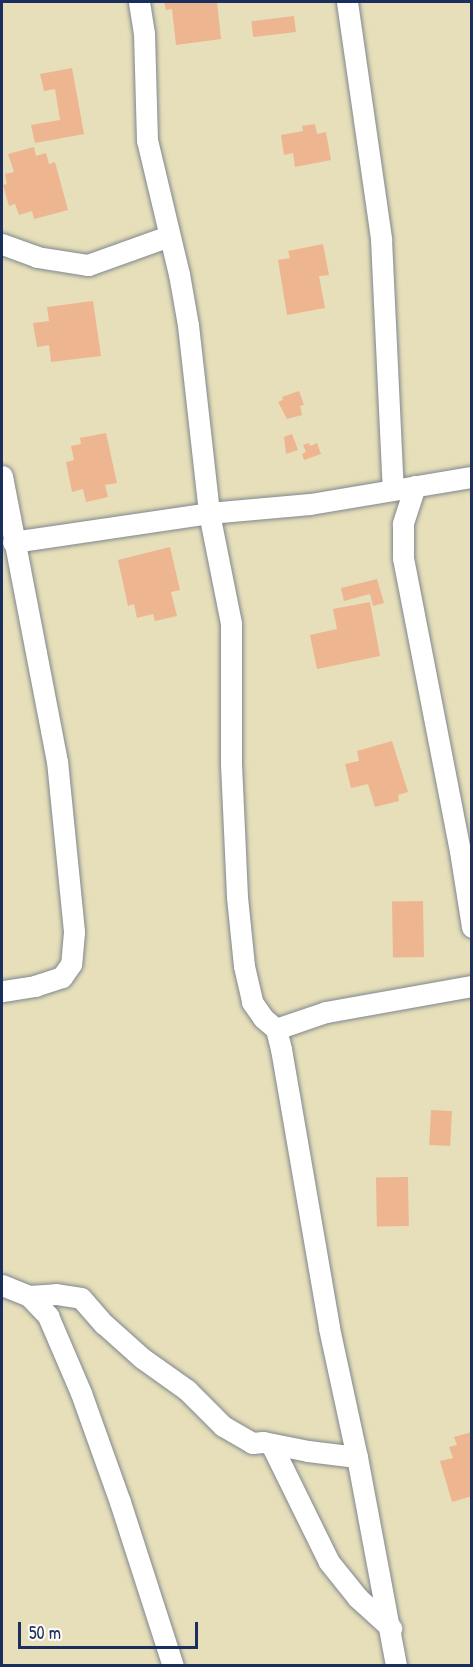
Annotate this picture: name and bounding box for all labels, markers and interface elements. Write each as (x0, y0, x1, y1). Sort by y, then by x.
scale bar (21, 1610, 201, 1648)
text: 50 m (29, 1620, 61, 1645)

